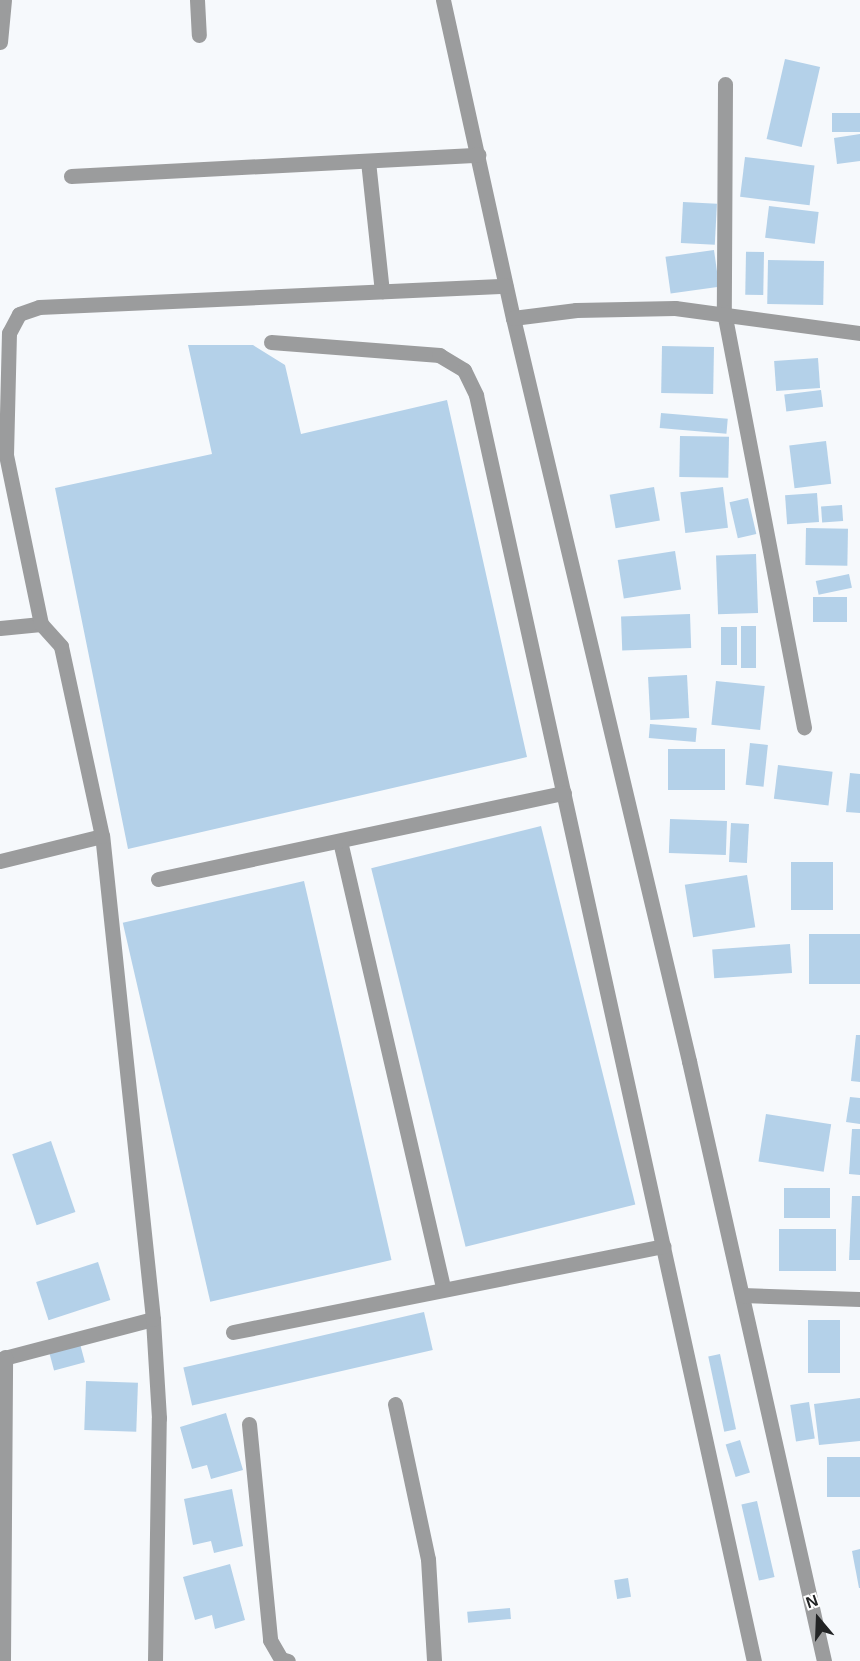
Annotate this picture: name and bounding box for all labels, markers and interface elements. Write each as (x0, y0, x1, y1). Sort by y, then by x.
north arrow (788, 1589, 848, 1649)
text: N (804, 1592, 820, 1611)

